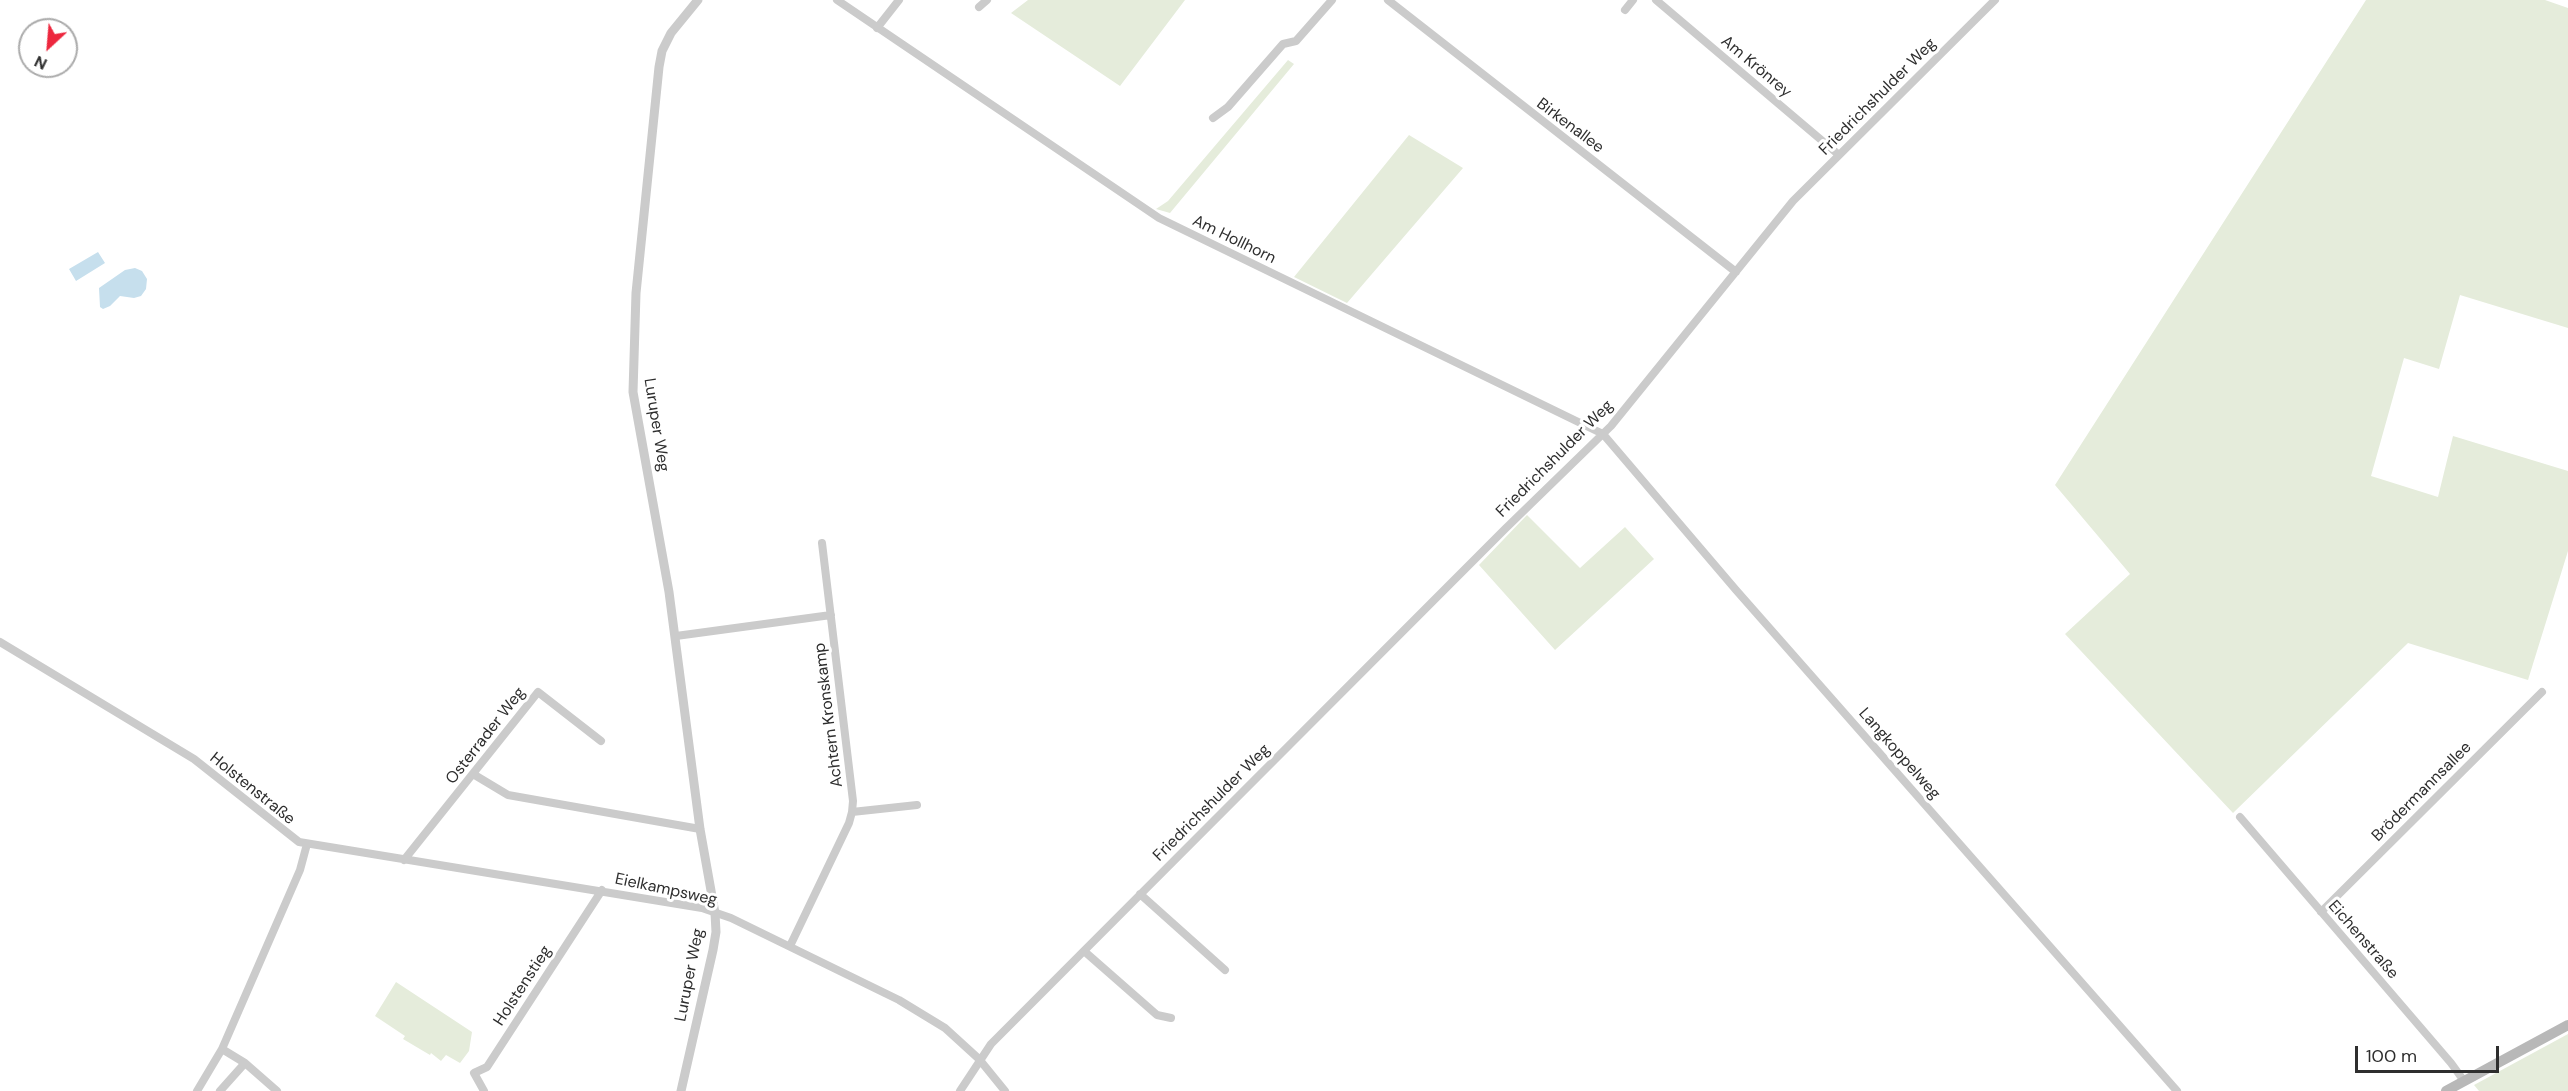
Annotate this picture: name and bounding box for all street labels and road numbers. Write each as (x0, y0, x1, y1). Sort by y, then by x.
street label: Am Krönrey (1717, 32, 1795, 102)
street label: Friedrichshulder Weg (1816, 35, 1940, 159)
street label: Birkenallee (1533, 95, 1607, 157)
street label: Am Hollhorn (1189, 212, 1279, 268)
street label: Luruper Weg (639, 377, 673, 473)
street label: Friedrichshulder Weg (1493, 397, 1617, 521)
street label: Achtern Kronskamp (811, 642, 847, 788)
street label: Osterrader Weg (442, 684, 530, 788)
street label: Langkoppelweg (1854, 704, 1944, 804)
street label: Brödermannsallee (2368, 738, 2476, 846)
street label: Friedrichshulder Weg (1150, 741, 1274, 865)
street label: Holstenstraße (206, 749, 298, 829)
street label: Eielkampsweg (613, 870, 719, 910)
street label: Eichenstraße (2324, 897, 2402, 983)
street label: Luruper Weg (672, 927, 708, 1023)
street label: Holstenstieg (490, 942, 556, 1030)

